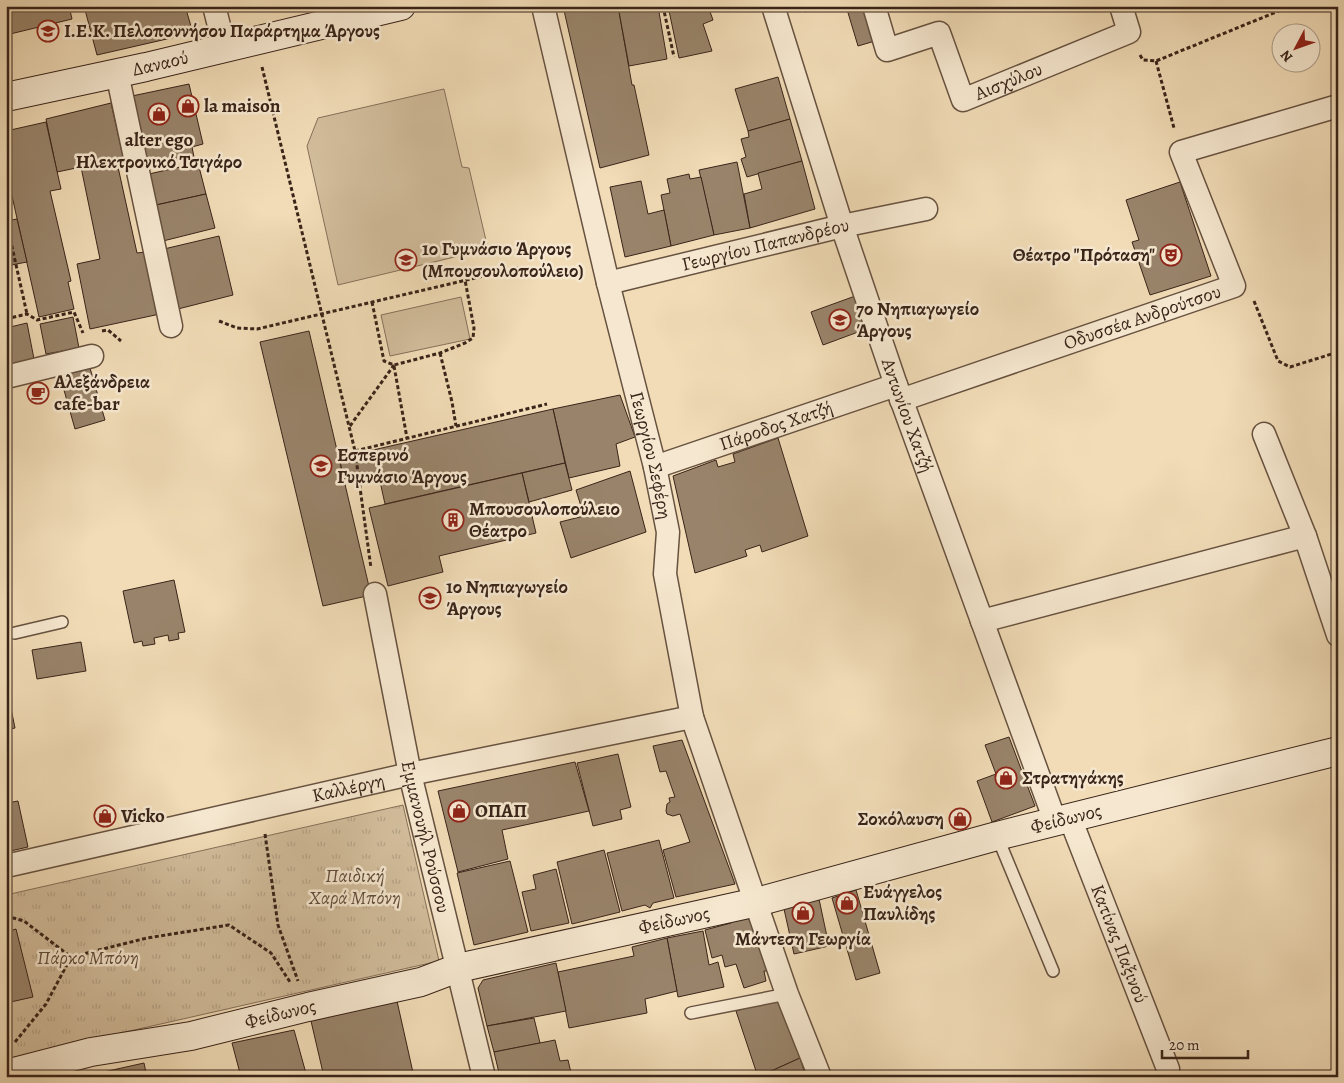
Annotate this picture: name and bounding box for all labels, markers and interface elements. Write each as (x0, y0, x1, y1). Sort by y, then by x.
place label: Ι.Ε.Κ. Πελοποννήσου Παράρτημα Άργους (64, 18, 380, 44)
school or university icon: Ι.Ε.Κ. Πελοποννήσου Παράρτημα Άργους (36, 19, 60, 43)
north arrow (1272, 22, 1322, 72)
street label: Δαναού (130, 44, 191, 83)
text: N (1276, 46, 1297, 66)
street label: Αισχύλου (970, 56, 1046, 107)
place label: la maison (204, 93, 281, 119)
shop icon: la maison (176, 94, 200, 118)
shop icon: alter ego Ηλεκτρονικό Τσιγάρο (147, 102, 171, 126)
place label: alter ego Ηλεκτρονικό Τσιγάρο (76, 127, 242, 175)
street label: Γεωργίου Παπανδρέου (679, 212, 851, 278)
place label: 1ο Γυμνάσιο Άργους (Μπουσουλοπούλειο) (422, 236, 584, 284)
place label: Θέατρο "Πρόταση" (1013, 242, 1155, 268)
theatre icon: Θέατρο "Πρόταση" (1159, 243, 1183, 267)
school or university icon: 1ο Γυμνάσιο Άργους (Μπουσουλοπούλειο) (394, 248, 418, 272)
street label: Οδυσσέα Ανδρούτσου (1060, 278, 1224, 356)
place label: 7ο Νηπιαγωγείο Άργους (856, 296, 979, 344)
school or university icon: 7ο Νηπιαγωγείο Άργους (828, 308, 852, 332)
street label: Αντωνίου Χατζή (875, 354, 940, 476)
place label: Αλεξάνδρεια cafe-bar (53, 369, 150, 417)
cafe icon: Αλεξάνδρεια cafe-bar (26, 381, 50, 405)
street label: Γεωργίου Σεφέρη (623, 388, 678, 521)
street label: Πάροδος Χατζή (716, 394, 836, 457)
place label: Εσπερινό Γυμνάσιο Άργους (337, 442, 467, 490)
school or university icon: Εσπερινό Γυμνάσιο Άργους (309, 454, 333, 478)
place label: Μπουσουλοπούλειο Θέατρο (469, 496, 620, 544)
building icon: Μπουσουλοπούλειο Θέατρο (441, 508, 465, 532)
place label: 1ο Νηπιαγωγείο Άργους (446, 574, 568, 622)
school or university icon: 1ο Νηπιαγωγείο Άργους (418, 586, 442, 610)
street label: Εμμανουήλ Ρούσσου (395, 758, 456, 916)
place label: Στρατηγάκης (1022, 765, 1124, 791)
shop icon: Στρατηγάκης (994, 766, 1018, 790)
street label: Καλλέργη (309, 767, 387, 809)
street label: Φείδωνος (1028, 797, 1104, 840)
place label: ΟΠΑΠ (475, 798, 527, 824)
shop icon: ΟΠΑΠ (447, 799, 471, 823)
place label: Vicko (120, 803, 165, 829)
shop icon: Vicko (93, 804, 117, 828)
place label: Σοκόλαυση (857, 806, 944, 832)
shop icon: Σοκόλαυση (948, 807, 972, 831)
park label: Παιδική Χαρά Μπόνη (308, 863, 401, 911)
place label: Ευάγγελος Παυλίδης (863, 879, 942, 927)
street label: Κατίνας Παξινού (1084, 881, 1154, 1007)
shop icon: Ευάγγελος Παυλίδης (835, 891, 859, 915)
street label: Φείδωνος (636, 900, 712, 941)
shop icon: Μάντεση Γεωργία (791, 901, 815, 925)
place label: Μάντεση Γεωργία (735, 926, 871, 952)
park label: Πάρκο Μπόνη (37, 945, 139, 971)
street label: Φείδωνος (242, 993, 318, 1035)
scale bar (1162, 1028, 1248, 1060)
text: 20 m (1169, 1035, 1200, 1055)

